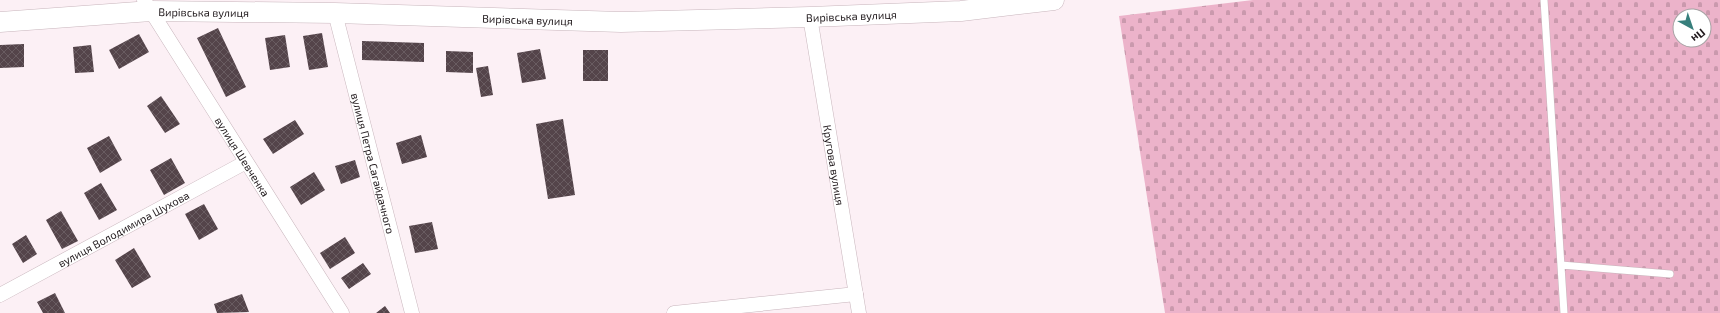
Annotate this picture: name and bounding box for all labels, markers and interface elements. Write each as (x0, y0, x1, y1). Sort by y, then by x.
street label: Вирівська вулиця (158, 5, 249, 19)
street label: Вирівська вулиця (806, 7, 897, 24)
north arrow (1672, 8, 1712, 48)
street label: Вирівська вулиця (482, 11, 573, 27)
text: Пн (1689, 26, 1708, 46)
street label: вулиця Петра Сагайдачного (349, 91, 398, 235)
street label: вулиця Шевченка (213, 114, 273, 199)
street label: Кругова вулиця (821, 124, 848, 206)
street label: вулиця Володимира Шухова (55, 188, 191, 269)

